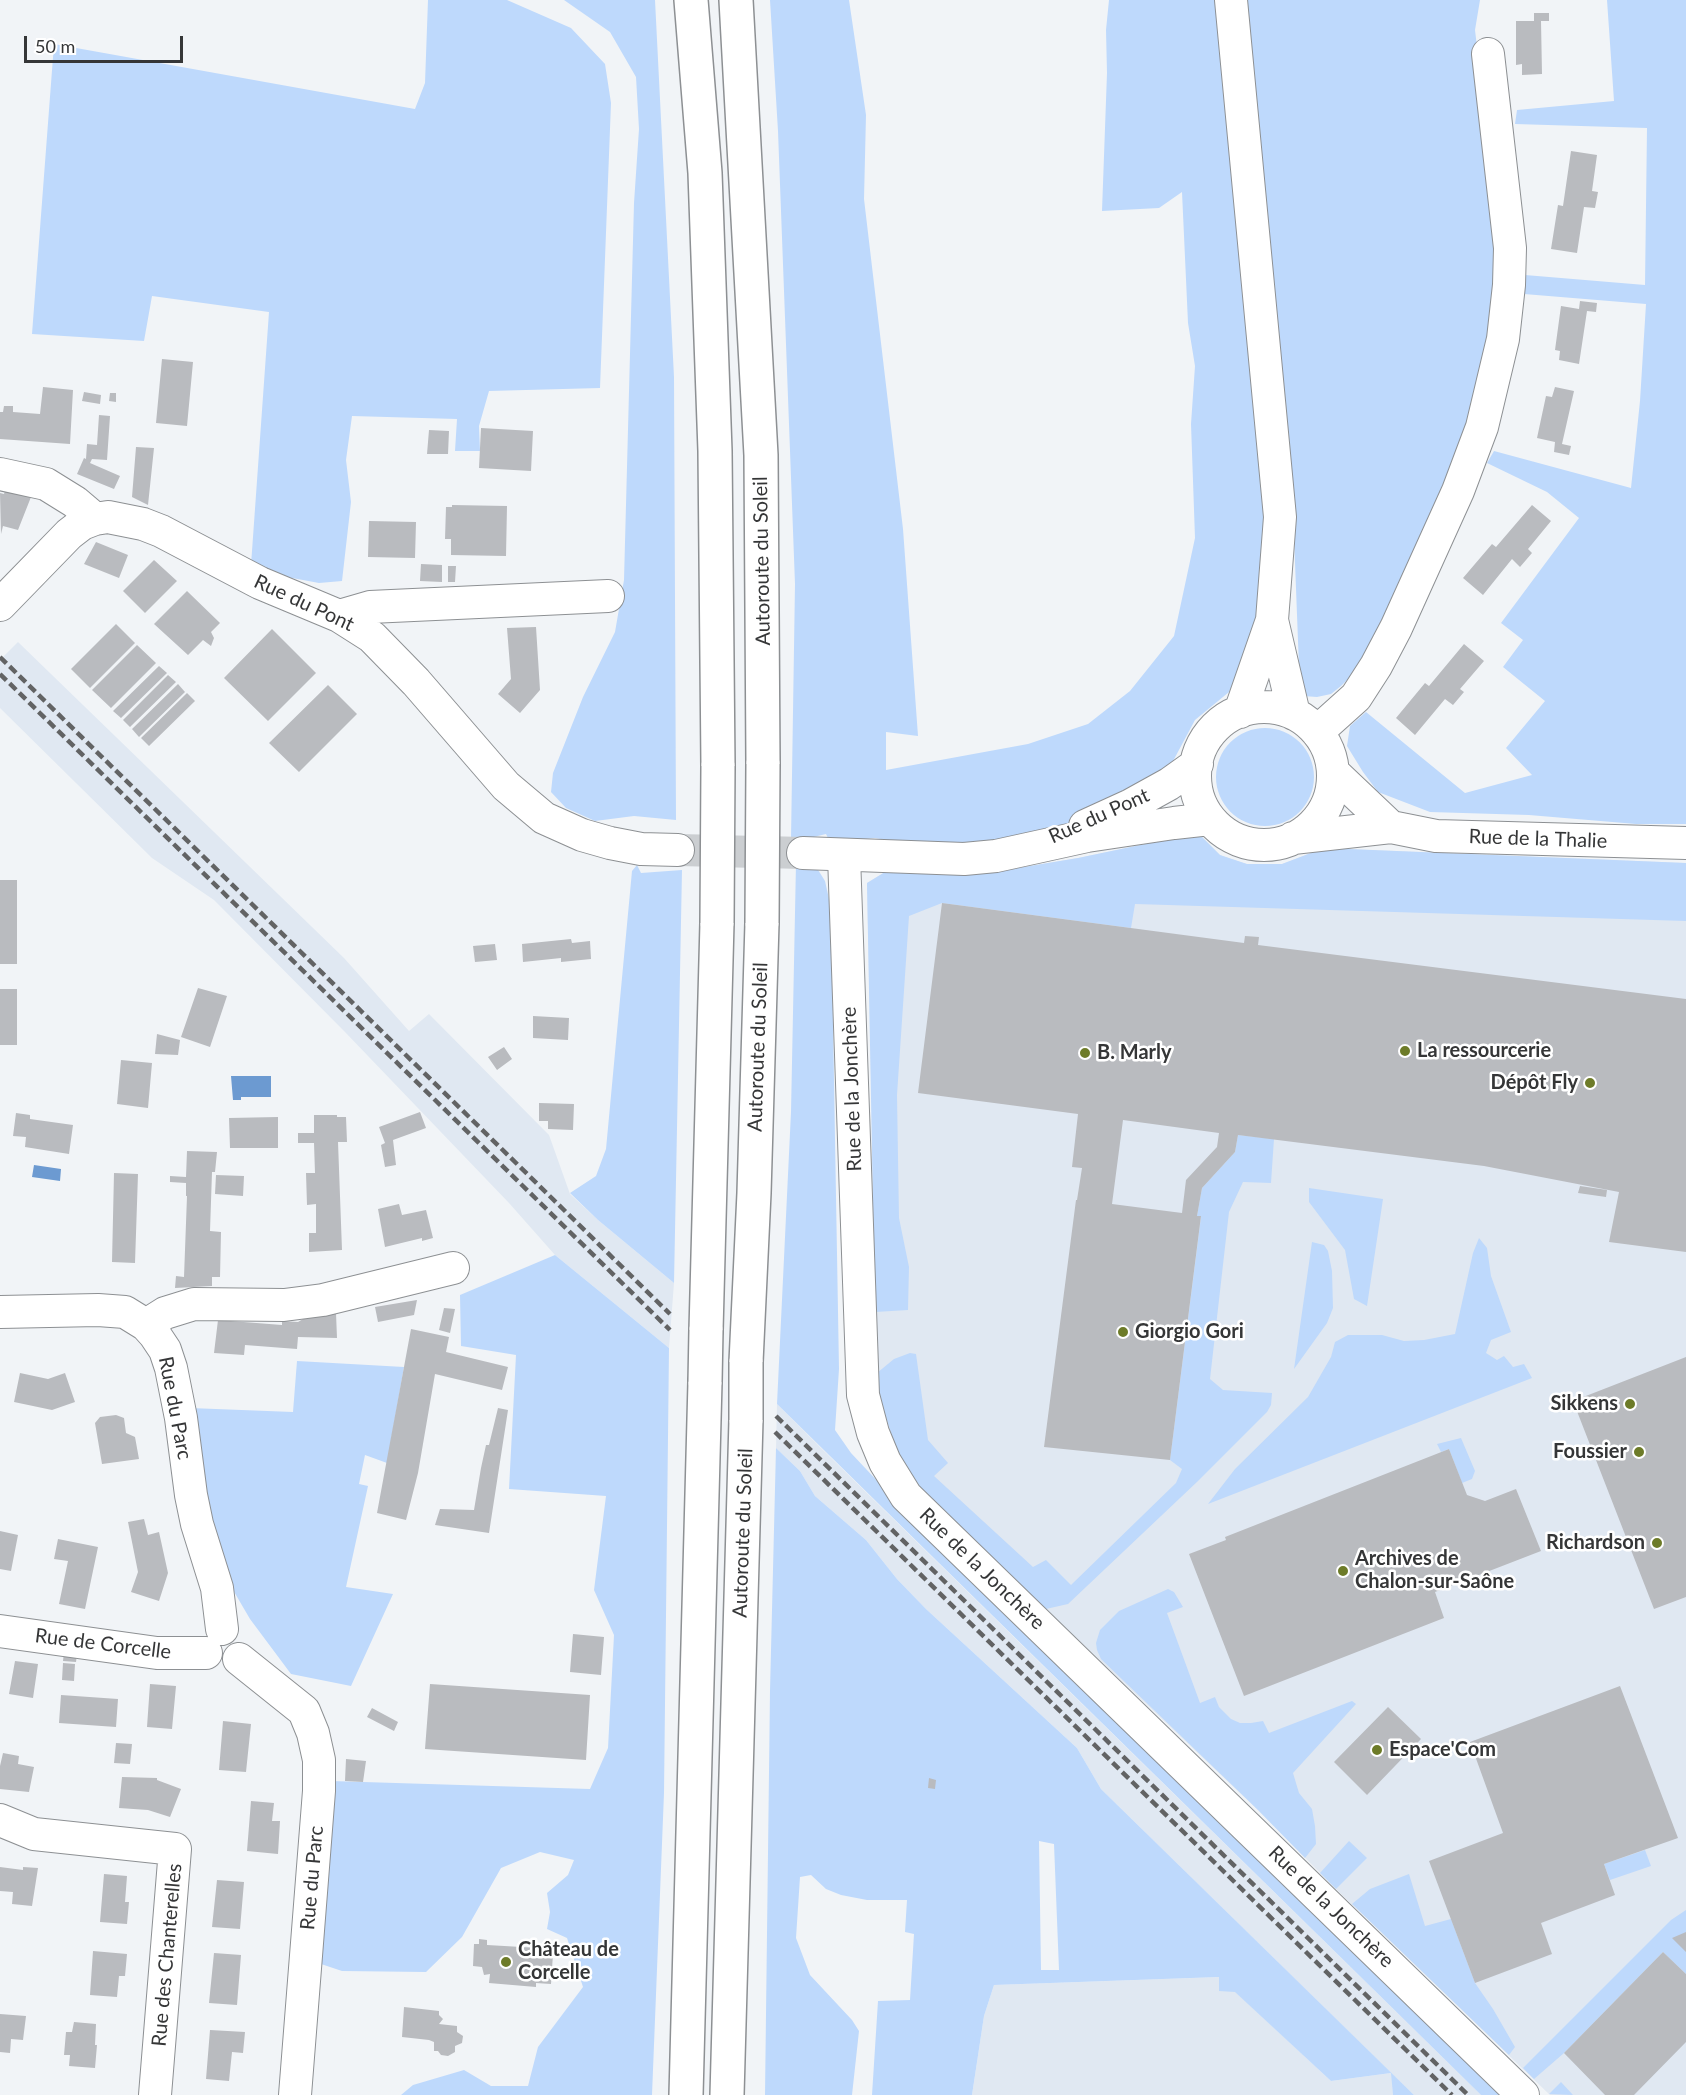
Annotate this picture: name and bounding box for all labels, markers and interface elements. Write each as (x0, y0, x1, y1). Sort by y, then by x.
scale bar (27, 24, 186, 62)
text: 50 m (35, 35, 75, 57)
street label: Autoroute du Soleil (749, 476, 775, 646)
street label: Rue du Pont (250, 569, 358, 637)
street label: Rue du Pont (1045, 783, 1153, 849)
street label: Rue de la Thalie (1468, 825, 1608, 853)
street label: Autoroute du Soleil (743, 962, 773, 1132)
street label: Rue de la Jonchère (837, 1006, 867, 1172)
place label: La ressourcerie (1417, 1039, 1551, 1063)
place label: B. Marly (1097, 1041, 1172, 1065)
marker: La ressourcerie (1398, 1044, 1412, 1058)
marker: B. Marly (1078, 1046, 1092, 1060)
place label: Dépôt Fly (1491, 1071, 1578, 1095)
marker: Dépôt Fly (1583, 1076, 1597, 1090)
place label: Giorgio Gori (1135, 1320, 1244, 1344)
marker: Giorgio Gori (1116, 1325, 1130, 1339)
street label: Rue du Parc (153, 1354, 197, 1462)
place label: Sikkens (1550, 1392, 1618, 1416)
marker: Sikkens (1623, 1397, 1637, 1411)
place label: Foussier (1553, 1440, 1627, 1464)
marker: Foussier (1632, 1445, 1646, 1459)
street label: Autoroute du Soleil (728, 1448, 758, 1618)
street label: Rue de la Jonchère (914, 1503, 1050, 1635)
place label: Richardson (1546, 1531, 1645, 1555)
marker: Richardson (1650, 1536, 1664, 1550)
place label: Archives de Chalon-sur-Saône (1355, 1547, 1514, 1594)
marker: Archives de Chalon-sur-Saône (1336, 1564, 1350, 1578)
street label: Rue de Corcelle (33, 1624, 173, 1664)
place label: Espace'Com (1389, 1738, 1496, 1762)
marker: Espace'Com (1370, 1743, 1384, 1757)
street label: Rue du Parc (295, 1825, 329, 1931)
street label: Rue de la Jonchère (1263, 1841, 1399, 1973)
street label: Rue des Chanterelles (147, 1862, 187, 2048)
place label: Château de Corcelle (518, 1938, 619, 1985)
marker: Château de Corcelle (499, 1955, 513, 1969)

